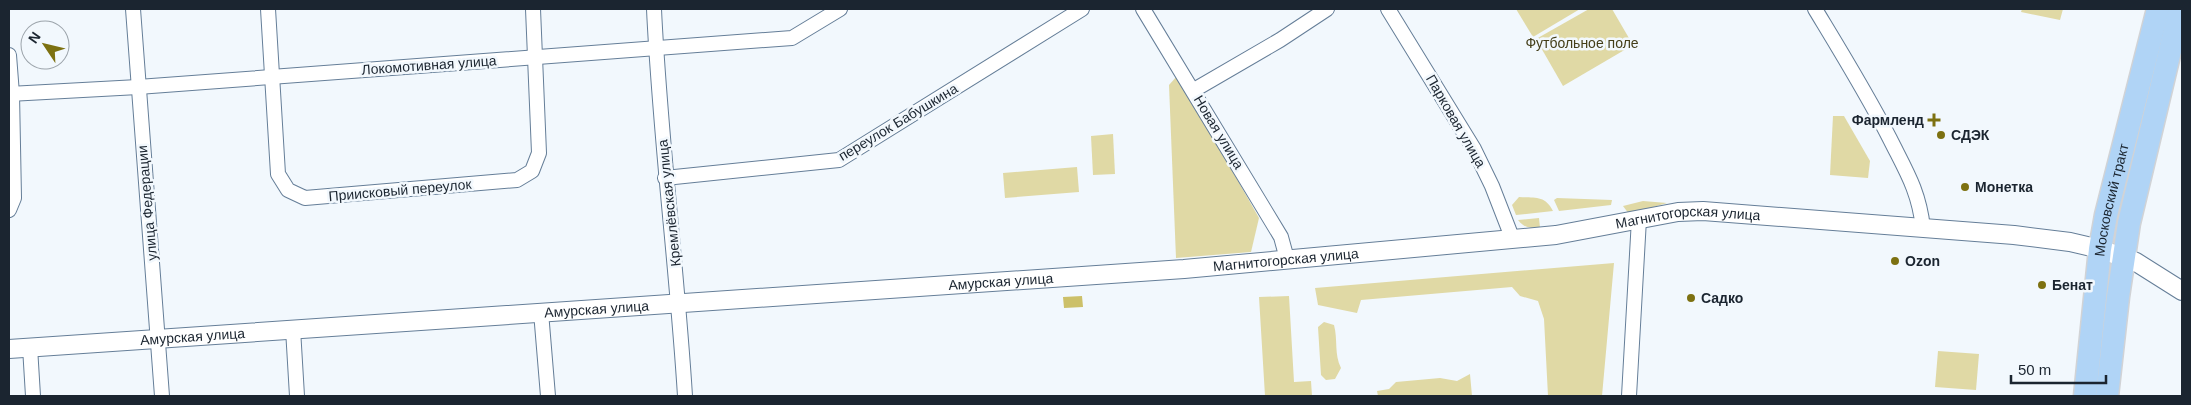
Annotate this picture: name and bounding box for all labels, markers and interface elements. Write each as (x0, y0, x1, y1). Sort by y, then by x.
north arrow (20, 20, 70, 70)
text: N (25, 29, 44, 46)
park label: Футбольное поле (1525, 35, 1639, 51)
street label: Локомотивная улица (361, 52, 497, 78)
street label: Парковая улица (1423, 72, 1489, 171)
street label: переулок Бабушкина (836, 80, 961, 164)
street label: Новая улица (1191, 92, 1247, 172)
place label: Фармленд (1852, 112, 1924, 128)
marker: Фармленд (1928, 114, 1940, 126)
place label: СДЭК (1951, 127, 1990, 143)
marker: СДЭК (1935, 129, 1947, 141)
street label: Кремлёвская улица (654, 138, 684, 267)
street label: Московский тракт (2091, 141, 2132, 257)
street label: улица Федерации (134, 145, 160, 261)
street label: Приисковый переулок (328, 176, 473, 204)
place label: Монетка (1975, 179, 2033, 195)
marker: Монетка (1959, 181, 1971, 193)
street label: Магнитогорская улица (1614, 203, 1761, 232)
street label: Магнитогорская улица (1212, 245, 1359, 274)
place label: Ozon (1905, 253, 1940, 269)
marker: Ozon (1889, 255, 1901, 267)
street label: Амурская улица (948, 270, 1054, 293)
place label: Бенат (2052, 277, 2093, 293)
marker: Бенат (2036, 279, 2048, 291)
place label: Садко (1701, 290, 1743, 306)
marker: Садко (1685, 292, 1697, 304)
street label: Амурская улица (544, 297, 650, 321)
street label: Амурская улица (140, 325, 246, 348)
scale bar (2011, 352, 2106, 384)
text: 50 m (2018, 361, 2051, 378)

